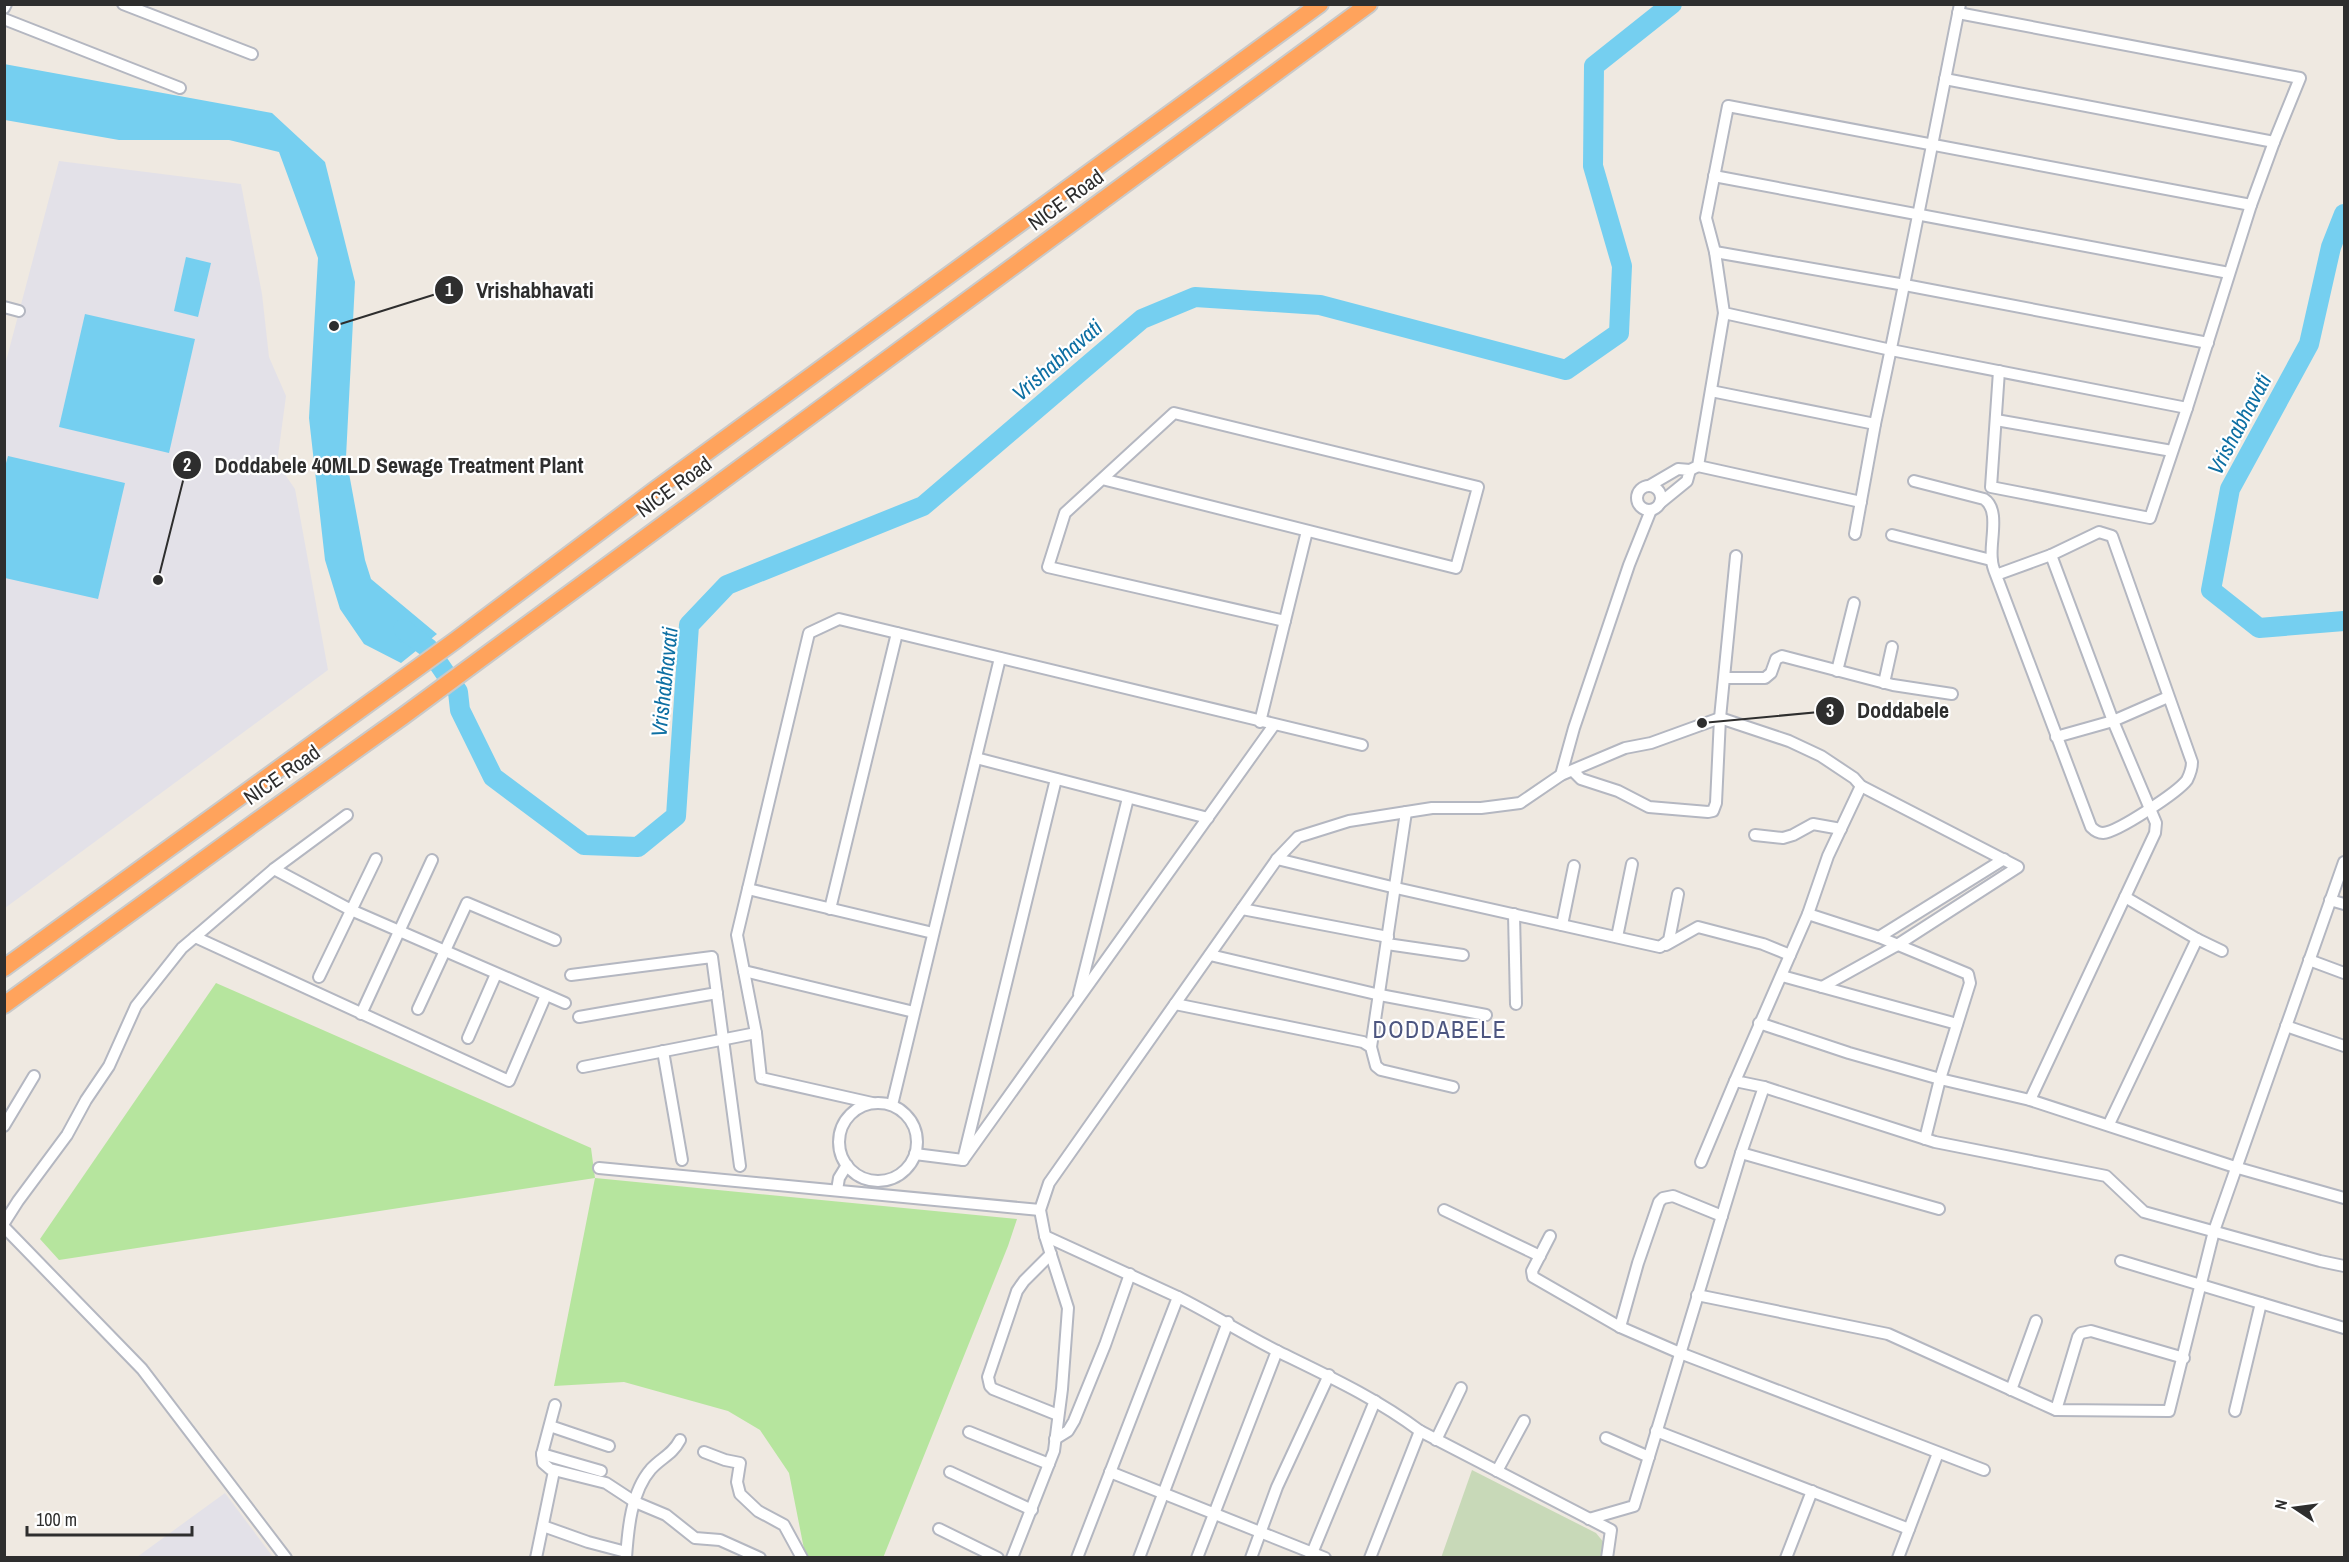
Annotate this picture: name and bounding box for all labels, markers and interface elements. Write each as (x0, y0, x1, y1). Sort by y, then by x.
street label: NICE Road (1022, 162, 1109, 237)
callout: Vrishabhavati (434, 270, 605, 310)
text: Vrishabhavati (476, 275, 594, 305)
text: 1 (445, 277, 454, 302)
water label: Vrishabhavati (1005, 312, 1109, 408)
water label: Vrishabhavati (2200, 368, 2278, 480)
callout: Doddabele 40MLD Sewage Treatment Plant (172, 445, 595, 485)
street label: NICE Road (630, 449, 717, 524)
text: Doddabele 40MLD Sewage Treatment Plant (215, 450, 583, 480)
text: 2 (183, 452, 191, 477)
water label: Vrishabhavati (643, 625, 685, 739)
callout: Doddabele (1815, 691, 1961, 731)
text: Doddabele (1857, 695, 1949, 725)
text: 3 (1826, 698, 1834, 723)
street label: NICE Road (238, 738, 326, 811)
district label: DODDABELE (1373, 1013, 1507, 1045)
north arrow (2265, 1478, 2325, 1538)
text: N (2269, 1498, 2292, 1512)
scale bar (27, 1499, 192, 1537)
text: 100 m (36, 1507, 77, 1532)

